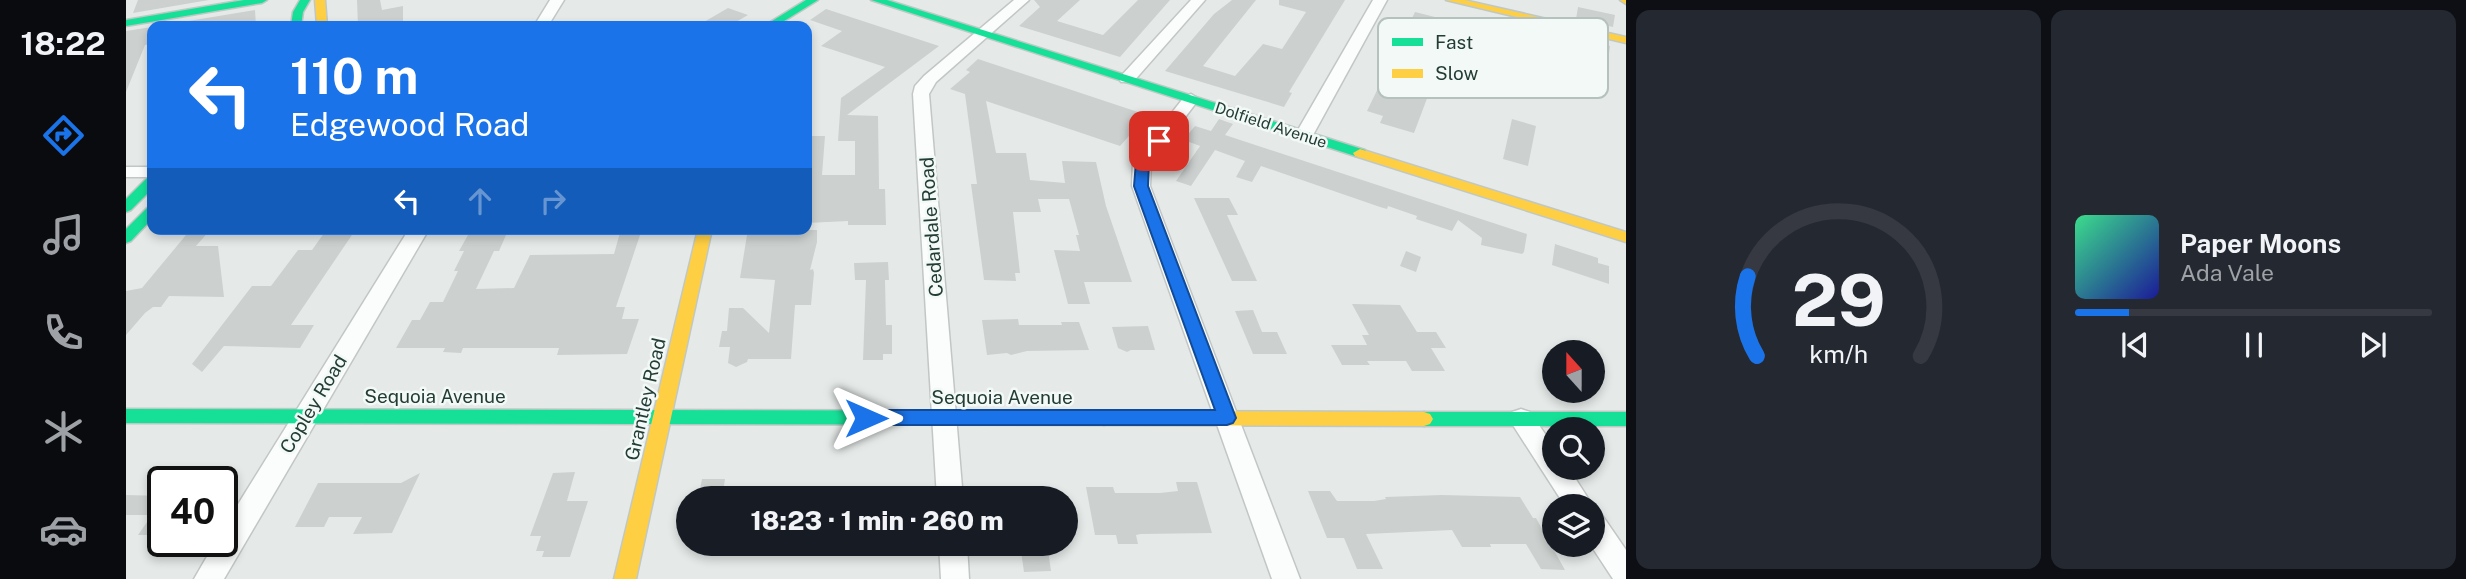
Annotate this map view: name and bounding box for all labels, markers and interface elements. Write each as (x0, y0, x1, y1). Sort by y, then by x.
legend (1378, 18, 1608, 98)
text: 18:22 (20, 25, 106, 62)
text: Fast (1435, 31, 1473, 53)
text: 110 m (290, 47, 418, 105)
icon: left (175, 49, 266, 140)
text: Slow (1435, 62, 1479, 84)
street label: Dolfield Avenue (1213, 98, 1329, 152)
text: Edgewood Road (290, 106, 529, 143)
icon: directions (39, 111, 88, 160)
pin (1129, 111, 1189, 171)
icon: arrive (1140, 122, 1178, 160)
street label: Cedardale Road (915, 156, 947, 298)
icon: left (388, 182, 426, 220)
icon: ahead (461, 182, 499, 220)
icon: right (534, 182, 572, 220)
icon: music (39, 210, 88, 259)
text: Paper Moons (2180, 228, 2341, 259)
text: 29 (1791, 257, 1886, 342)
text: Ada Vale (2180, 259, 2274, 286)
icon: phone (39, 308, 88, 357)
icon: previous (2116, 326, 2154, 364)
icon: pause (2235, 326, 2273, 364)
icon: next (2354, 326, 2392, 364)
street label: Grantley Road (620, 336, 670, 462)
text: km/h (1809, 338, 1868, 368)
north arrow (1542, 340, 1605, 402)
map controls (1542, 340, 1605, 557)
street label: Copley Road (275, 351, 351, 457)
position arrow (829, 381, 903, 455)
street label: Sequoia Avenue (364, 385, 506, 407)
street label: Sequoia Avenue (931, 386, 1073, 408)
icon: climate (39, 407, 88, 456)
button: search (1542, 417, 1605, 480)
speed limit sign: 40 (147, 466, 238, 557)
button: layers (1542, 494, 1605, 557)
icon: car (39, 505, 88, 554)
text: 18:23 · 1 min · 260 m (750, 505, 1004, 536)

